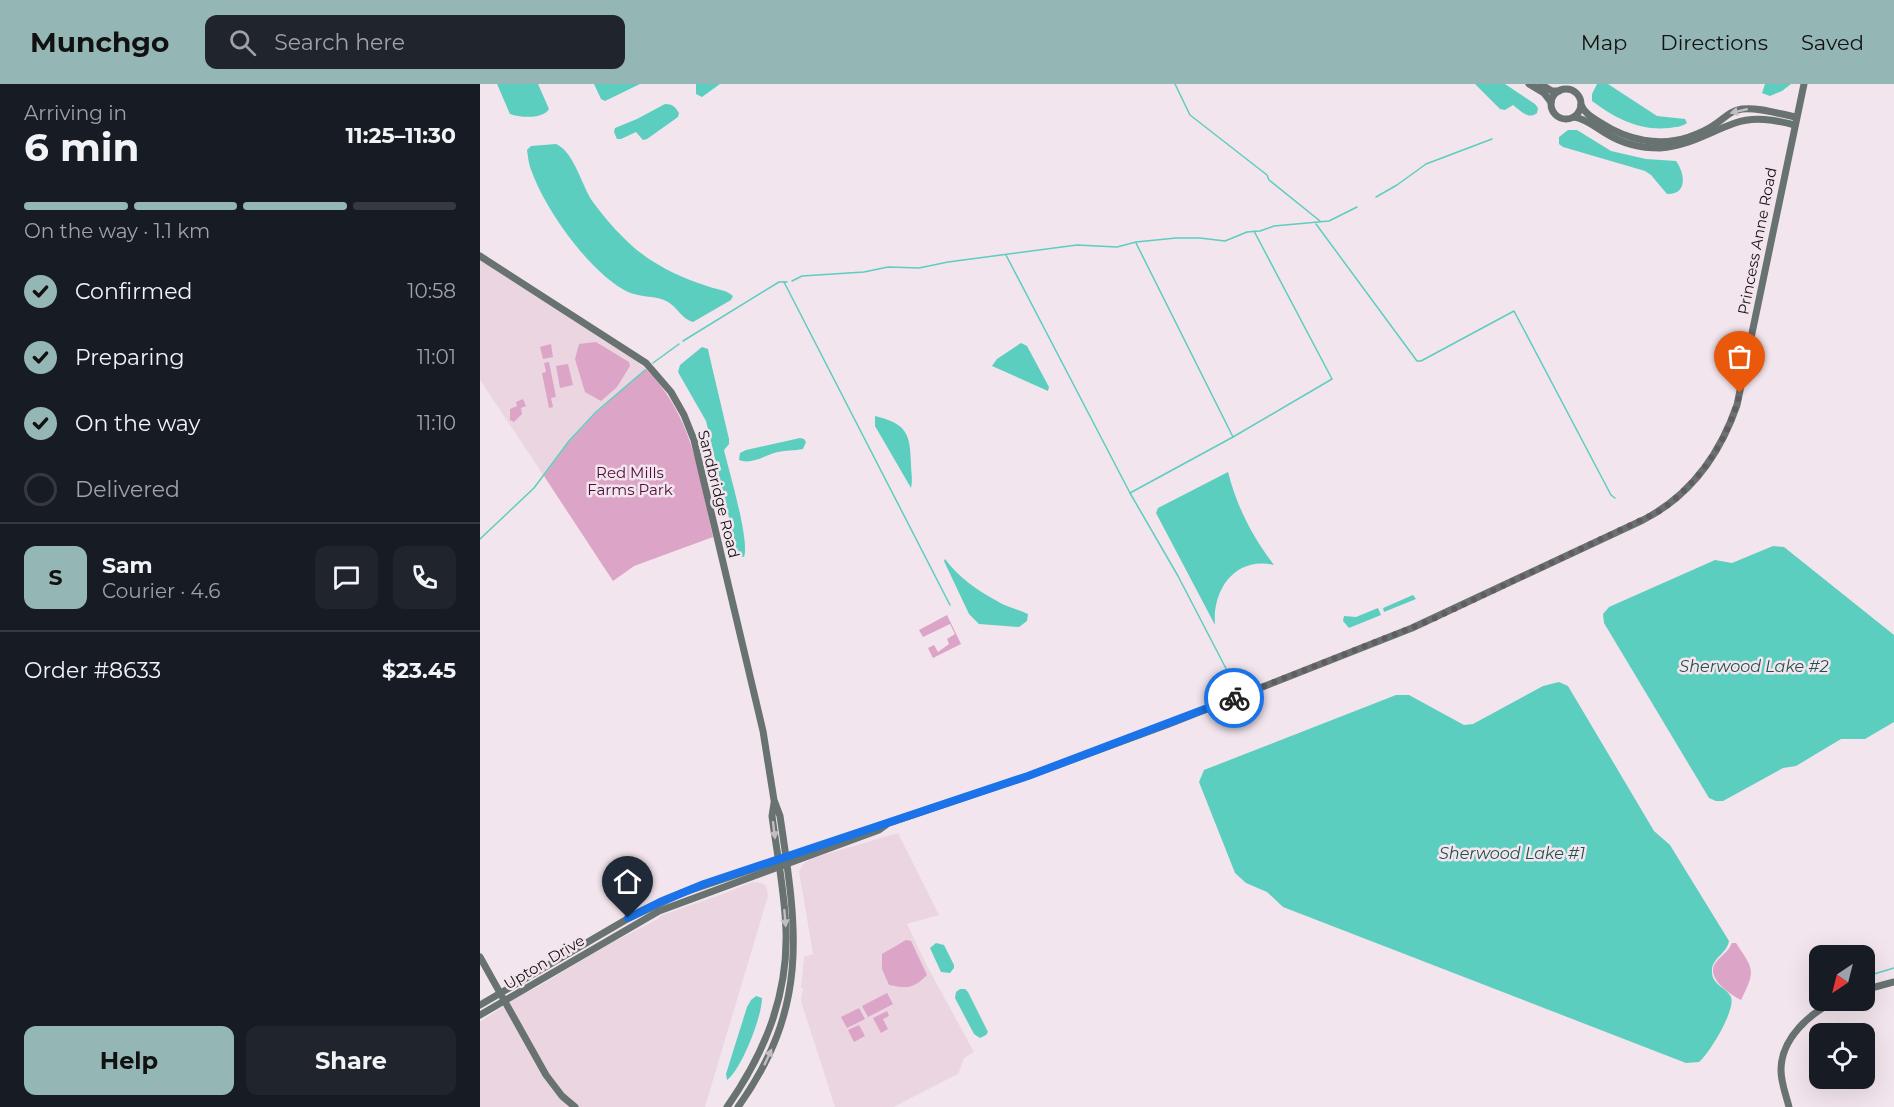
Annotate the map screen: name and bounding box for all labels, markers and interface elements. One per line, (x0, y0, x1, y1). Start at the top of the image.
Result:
search box (205, 15, 625, 69)
text: Munchgo (30, 25, 169, 59)
icon: search (226, 26, 259, 59)
text: Search here (274, 29, 405, 56)
text: Map (1581, 30, 1627, 55)
text: Directions (1660, 30, 1768, 55)
text: Saved (1801, 30, 1864, 55)
text: Arriving in (24, 101, 127, 125)
one-way arrow (1730, 107, 1748, 117)
text: 11:25–11:30 (345, 122, 456, 149)
text: 6 min (24, 123, 139, 171)
street label: Princess Anne Road (1733, 166, 1781, 316)
text: On the way · 1.1 km (24, 219, 210, 243)
icon: check (24, 275, 57, 308)
text: Confirmed (75, 278, 192, 305)
text: 10:58 (407, 279, 456, 303)
pin (1714, 331, 1765, 393)
icon: bag (1723, 340, 1756, 373)
icon: check (24, 341, 57, 374)
text: Preparing (75, 344, 184, 371)
text: 11:01 (417, 345, 456, 369)
icon: check (24, 407, 57, 440)
text: On the way (75, 410, 200, 437)
text: 11:10 (417, 411, 456, 435)
street label: Sandbridge Road (694, 428, 744, 560)
park label: Red Mills Farms Park (587, 463, 673, 499)
text: Delivered (75, 476, 180, 503)
button: chat (315, 546, 378, 609)
button: phone (393, 546, 456, 609)
text: Sam (102, 552, 153, 579)
text: S (48, 564, 63, 591)
text: Courier · 4.6 (102, 579, 220, 603)
text: Order #8633 (24, 657, 161, 684)
text: $23.45 (382, 657, 456, 684)
water label: Sherwood Lake #2 (1679, 657, 1829, 676)
courier (1204, 668, 1264, 728)
icon: bike (1218, 682, 1251, 715)
one-way arrow (769, 821, 779, 840)
water label: Sherwood Lake #1 (1439, 844, 1585, 863)
pin (602, 856, 653, 918)
icon: home (611, 865, 644, 898)
one-way arrow (780, 908, 790, 927)
street label: Upton Drive (500, 931, 588, 993)
north arrow (1809, 945, 1875, 1011)
map controls (1809, 945, 1875, 1089)
button: locate (1809, 1023, 1875, 1089)
button: Help (24, 1026, 234, 1095)
button: Share (246, 1026, 456, 1095)
one-way arrow (764, 1049, 773, 1066)

